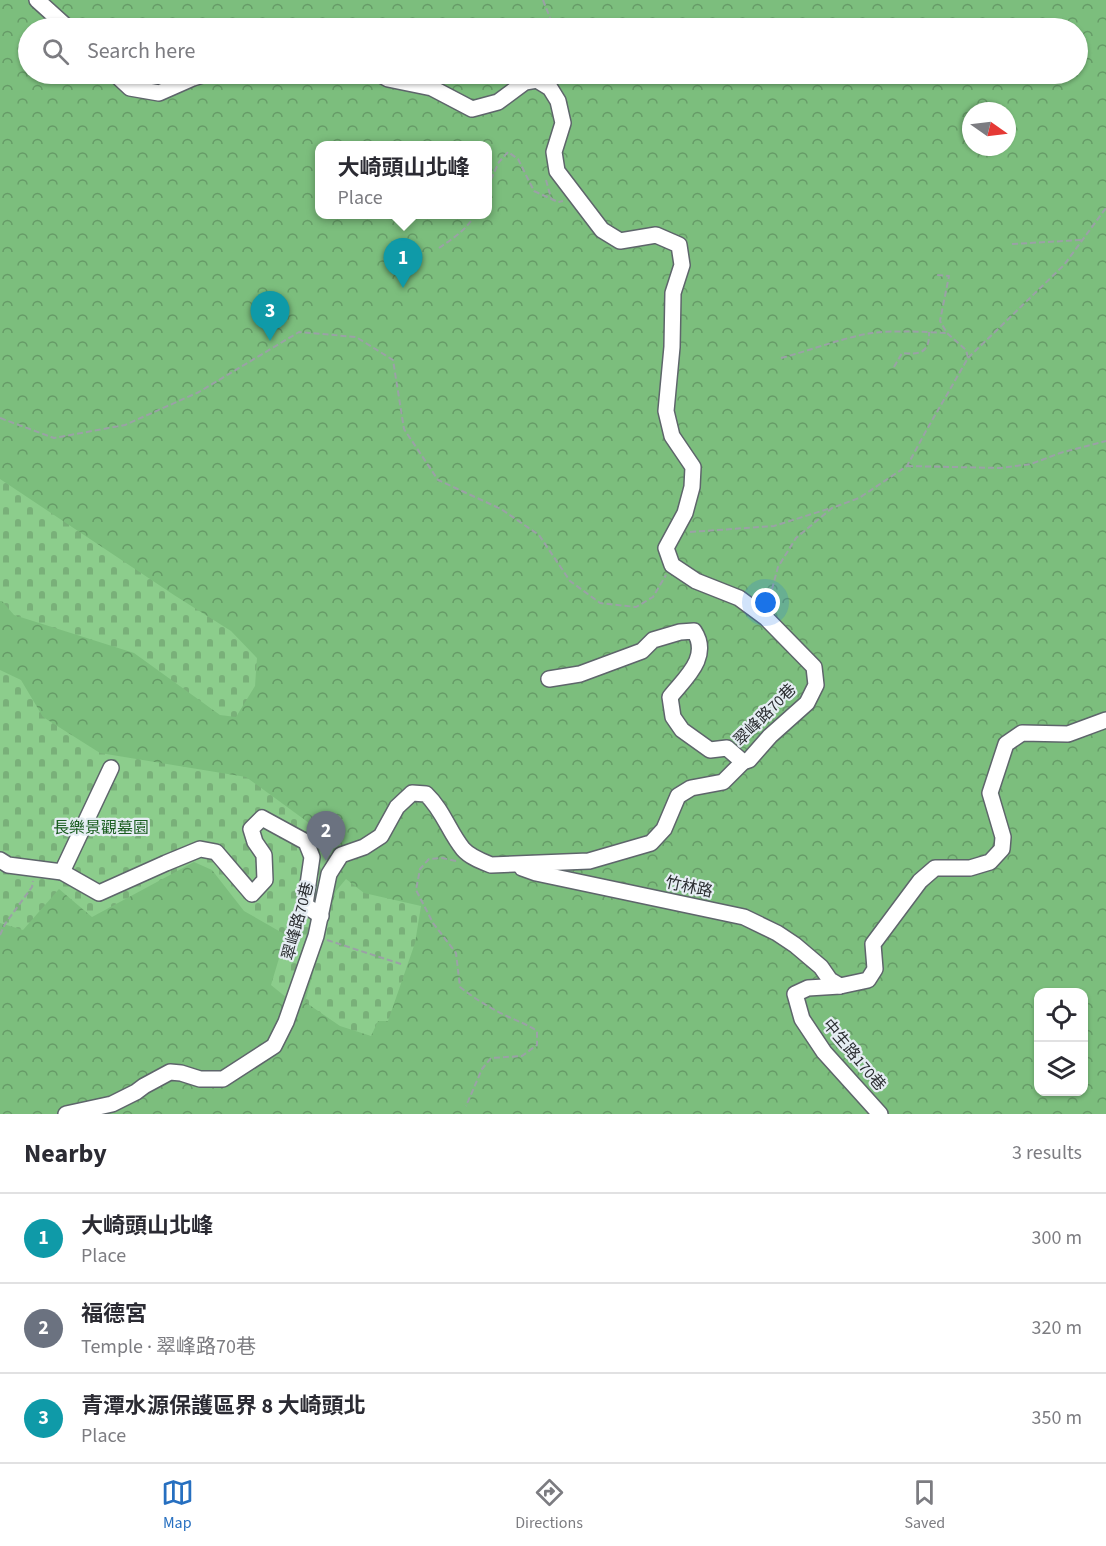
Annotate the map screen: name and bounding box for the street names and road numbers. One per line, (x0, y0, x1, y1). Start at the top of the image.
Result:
street label: 翠峰路70巷 (729, 679, 801, 751)
street label: 竹林路 (663, 871, 715, 903)
street label: 翠峰路70巷 (277, 880, 319, 962)
street label: 中生路170巷 (817, 1014, 891, 1096)

